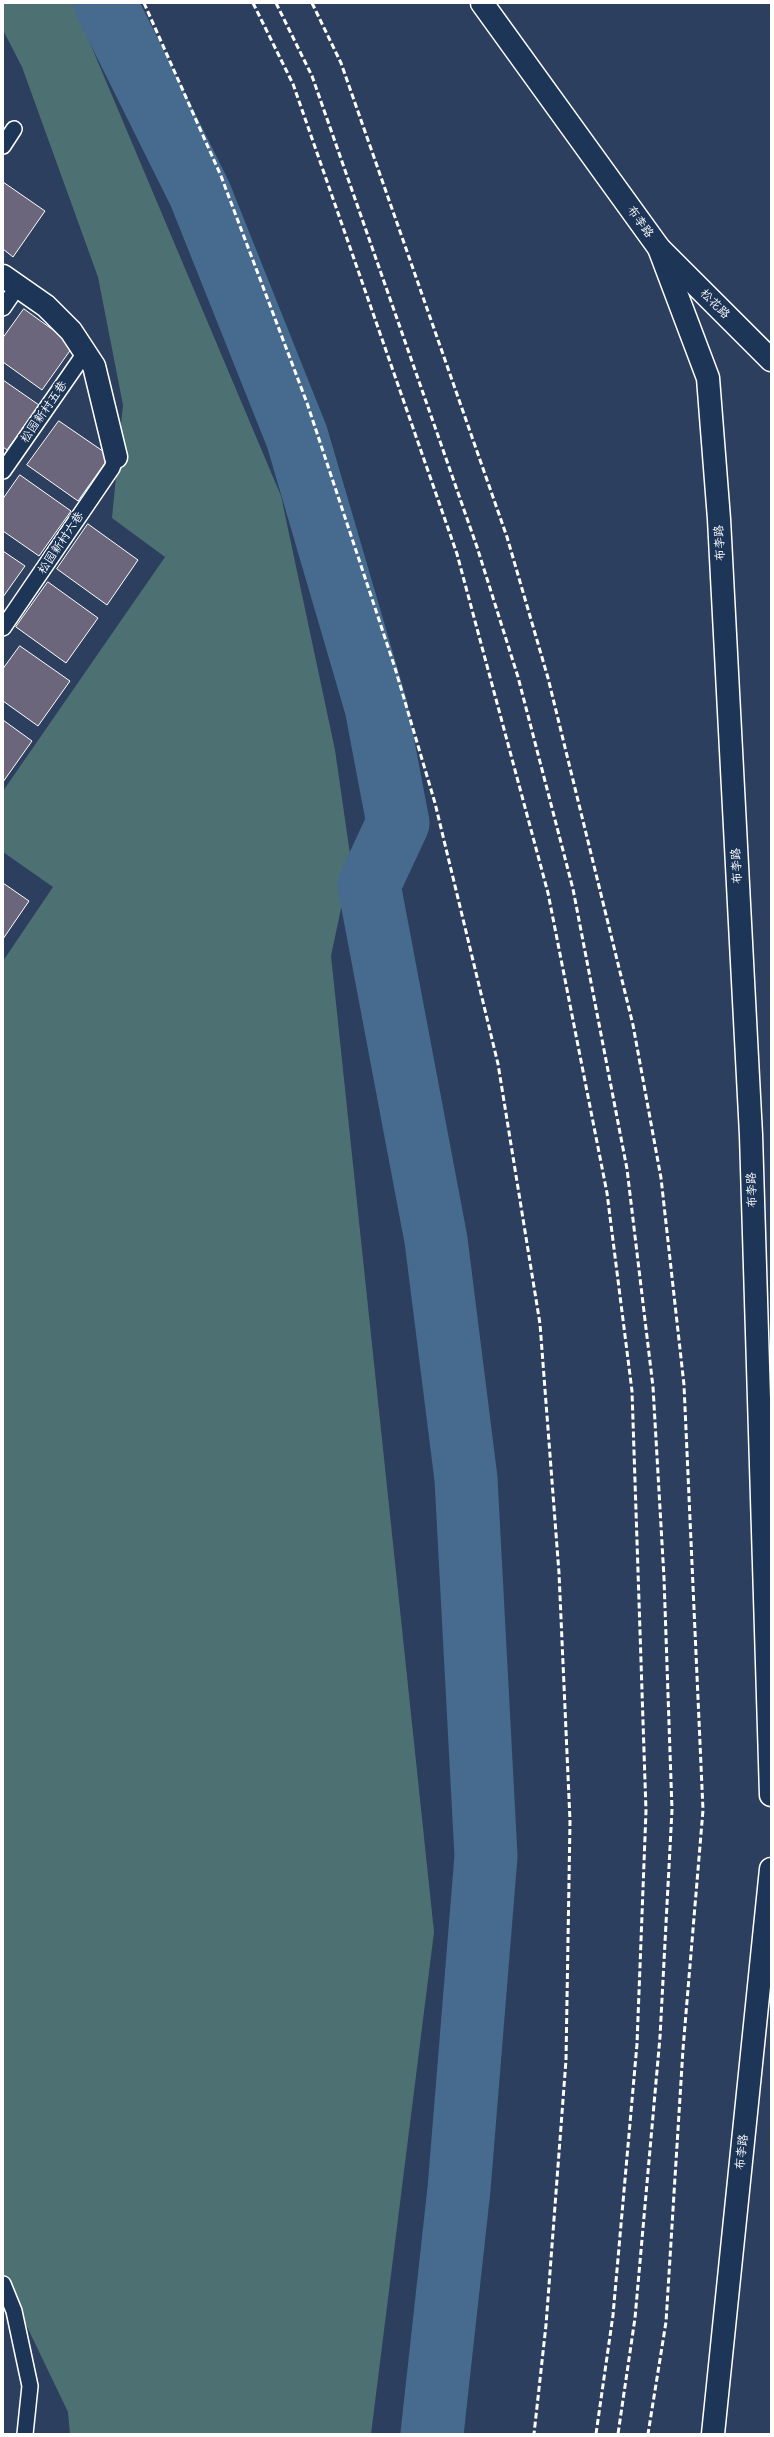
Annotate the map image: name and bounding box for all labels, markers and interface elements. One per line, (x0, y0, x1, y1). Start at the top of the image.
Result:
street label: 布李路 (624, 203, 656, 241)
street label: 松花路 (697, 286, 733, 322)
street label: 松园新村五巷 (17, 378, 71, 446)
street label: 松园新村六巷 (35, 509, 87, 577)
street label: 布李路 (712, 525, 728, 561)
street label: 布李路 (729, 848, 745, 884)
street label: 布李路 (744, 1172, 760, 1208)
street label: 布李路 (733, 2133, 751, 2171)

